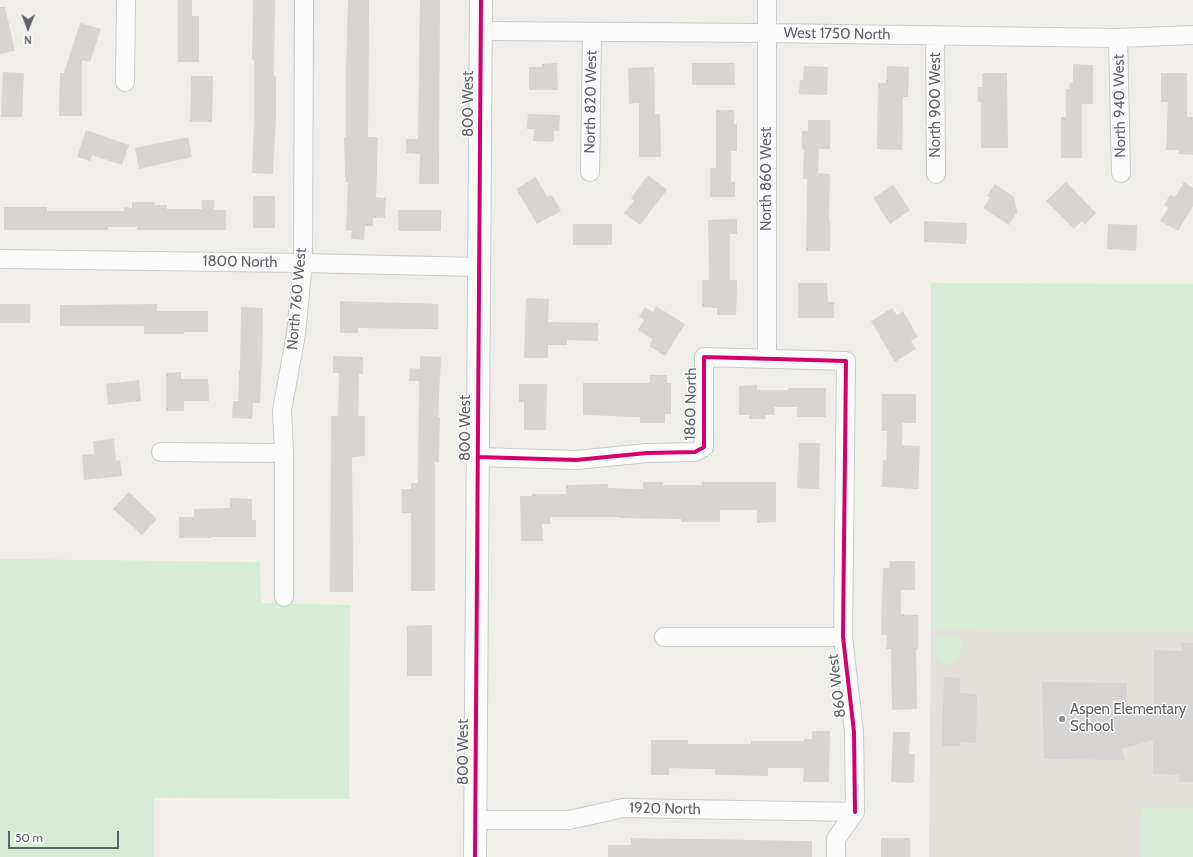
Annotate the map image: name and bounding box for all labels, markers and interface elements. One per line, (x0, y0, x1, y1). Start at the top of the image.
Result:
north arrow (8, 8, 48, 48)
street label: West 1750 North (783, 24, 891, 44)
text: N (24, 33, 32, 47)
street label: North 820 West (581, 50, 601, 154)
street label: North 900 West (927, 52, 945, 158)
street label: North 940 West (1110, 54, 1130, 158)
street label: 800 West (460, 71, 478, 137)
street label: North 860 West (758, 127, 776, 231)
street label: North 760 West (284, 247, 310, 351)
street label: 1800 North (202, 252, 278, 272)
street label: 1860 North (681, 367, 701, 441)
street label: 800 West (457, 395, 475, 461)
street label: 860 West (824, 653, 850, 719)
place label: Aspen Elementary School (1070, 701, 1186, 736)
marker: Aspen Elementary School (1057, 714, 1067, 724)
street label: 800 West (455, 719, 473, 785)
street label: 1920 North (629, 799, 701, 819)
scale bar (10, 823, 121, 849)
text: 50 m (15, 830, 43, 845)

